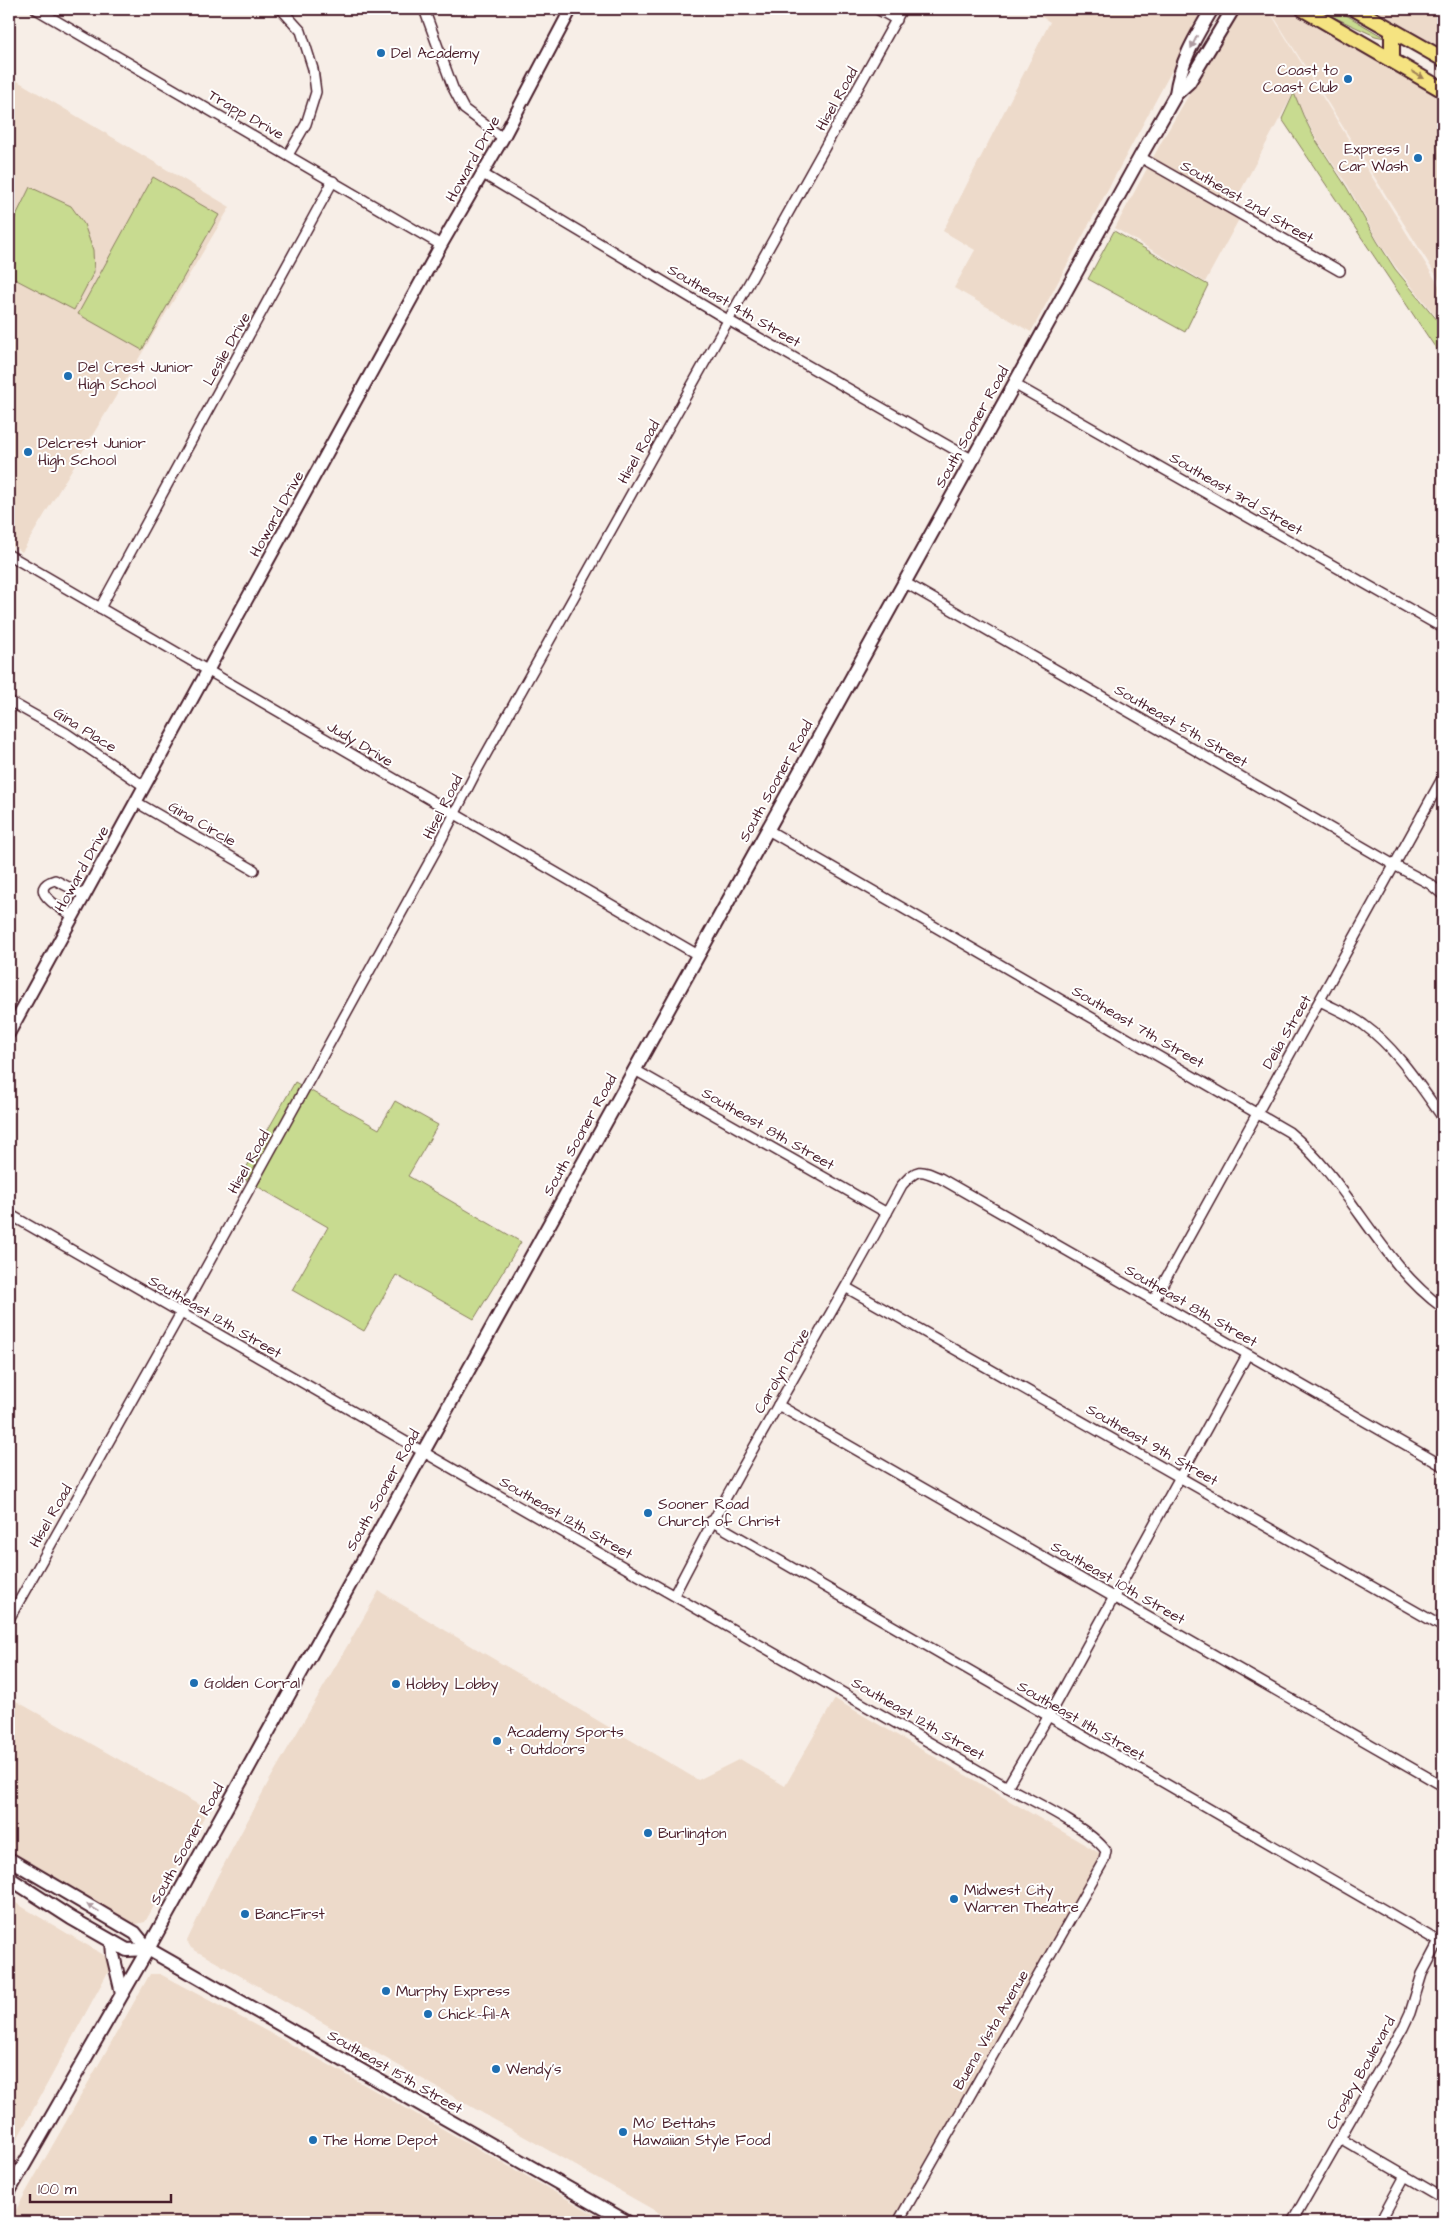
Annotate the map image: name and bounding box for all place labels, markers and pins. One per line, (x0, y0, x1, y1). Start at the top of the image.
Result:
place label: Del Academy (391, 43, 480, 65)
marker: Del Academy (375, 47, 387, 59)
place label: Coast to Coast Club (1263, 60, 1339, 98)
marker: Coast to Coast Club (1342, 73, 1354, 85)
place label: Express 1 Car Wash (1339, 139, 1409, 177)
marker: Express 1 Car Wash (1412, 152, 1424, 164)
place label: Del Crest Junior High School (78, 357, 193, 396)
marker: Del Crest Junior High School (62, 370, 74, 382)
place label: Delcrest Junior High School (38, 433, 146, 472)
marker: Delcrest Junior High School (22, 446, 34, 458)
place label: Sooner Road Church of Christ (658, 1494, 780, 1532)
marker: Sooner Road Church of Christ (642, 1507, 654, 1519)
place label: Golden Corral (204, 1673, 300, 1694)
place label: Hobby Lobby (406, 1674, 499, 1696)
marker: Golden Corral (188, 1677, 200, 1689)
marker: Hobby Lobby (390, 1678, 402, 1690)
place label: Academy Sports + Outdoors (507, 1722, 624, 1760)
marker: Academy Sports + Outdoors (491, 1735, 503, 1747)
place label: Burlington (658, 1823, 727, 1845)
marker: Burlington (642, 1827, 654, 1839)
place label: Midwest City Warren Theatre (964, 1880, 1079, 1918)
marker: Midwest City Warren Theatre (948, 1893, 960, 1905)
place label: BancFirst (255, 1904, 325, 1925)
marker: BancFirst (239, 1908, 251, 1920)
place label: Murphy Express (396, 1981, 511, 2003)
marker: Murphy Express (380, 1985, 392, 1997)
place label: Chick-fil-A (438, 2004, 510, 2025)
marker: Chick-fil-A (422, 2008, 434, 2020)
place label: Wendy's (506, 2059, 562, 2081)
marker: Wendy's (490, 2063, 502, 2075)
place label: Mo' Bettahs Hawaiian Style Food (633, 2113, 771, 2152)
marker: Mo' Bettahs Hawaiian Style Food (617, 2126, 629, 2138)
place label: The Home Depot (323, 2130, 438, 2151)
marker: The Home Depot (307, 2134, 319, 2146)

